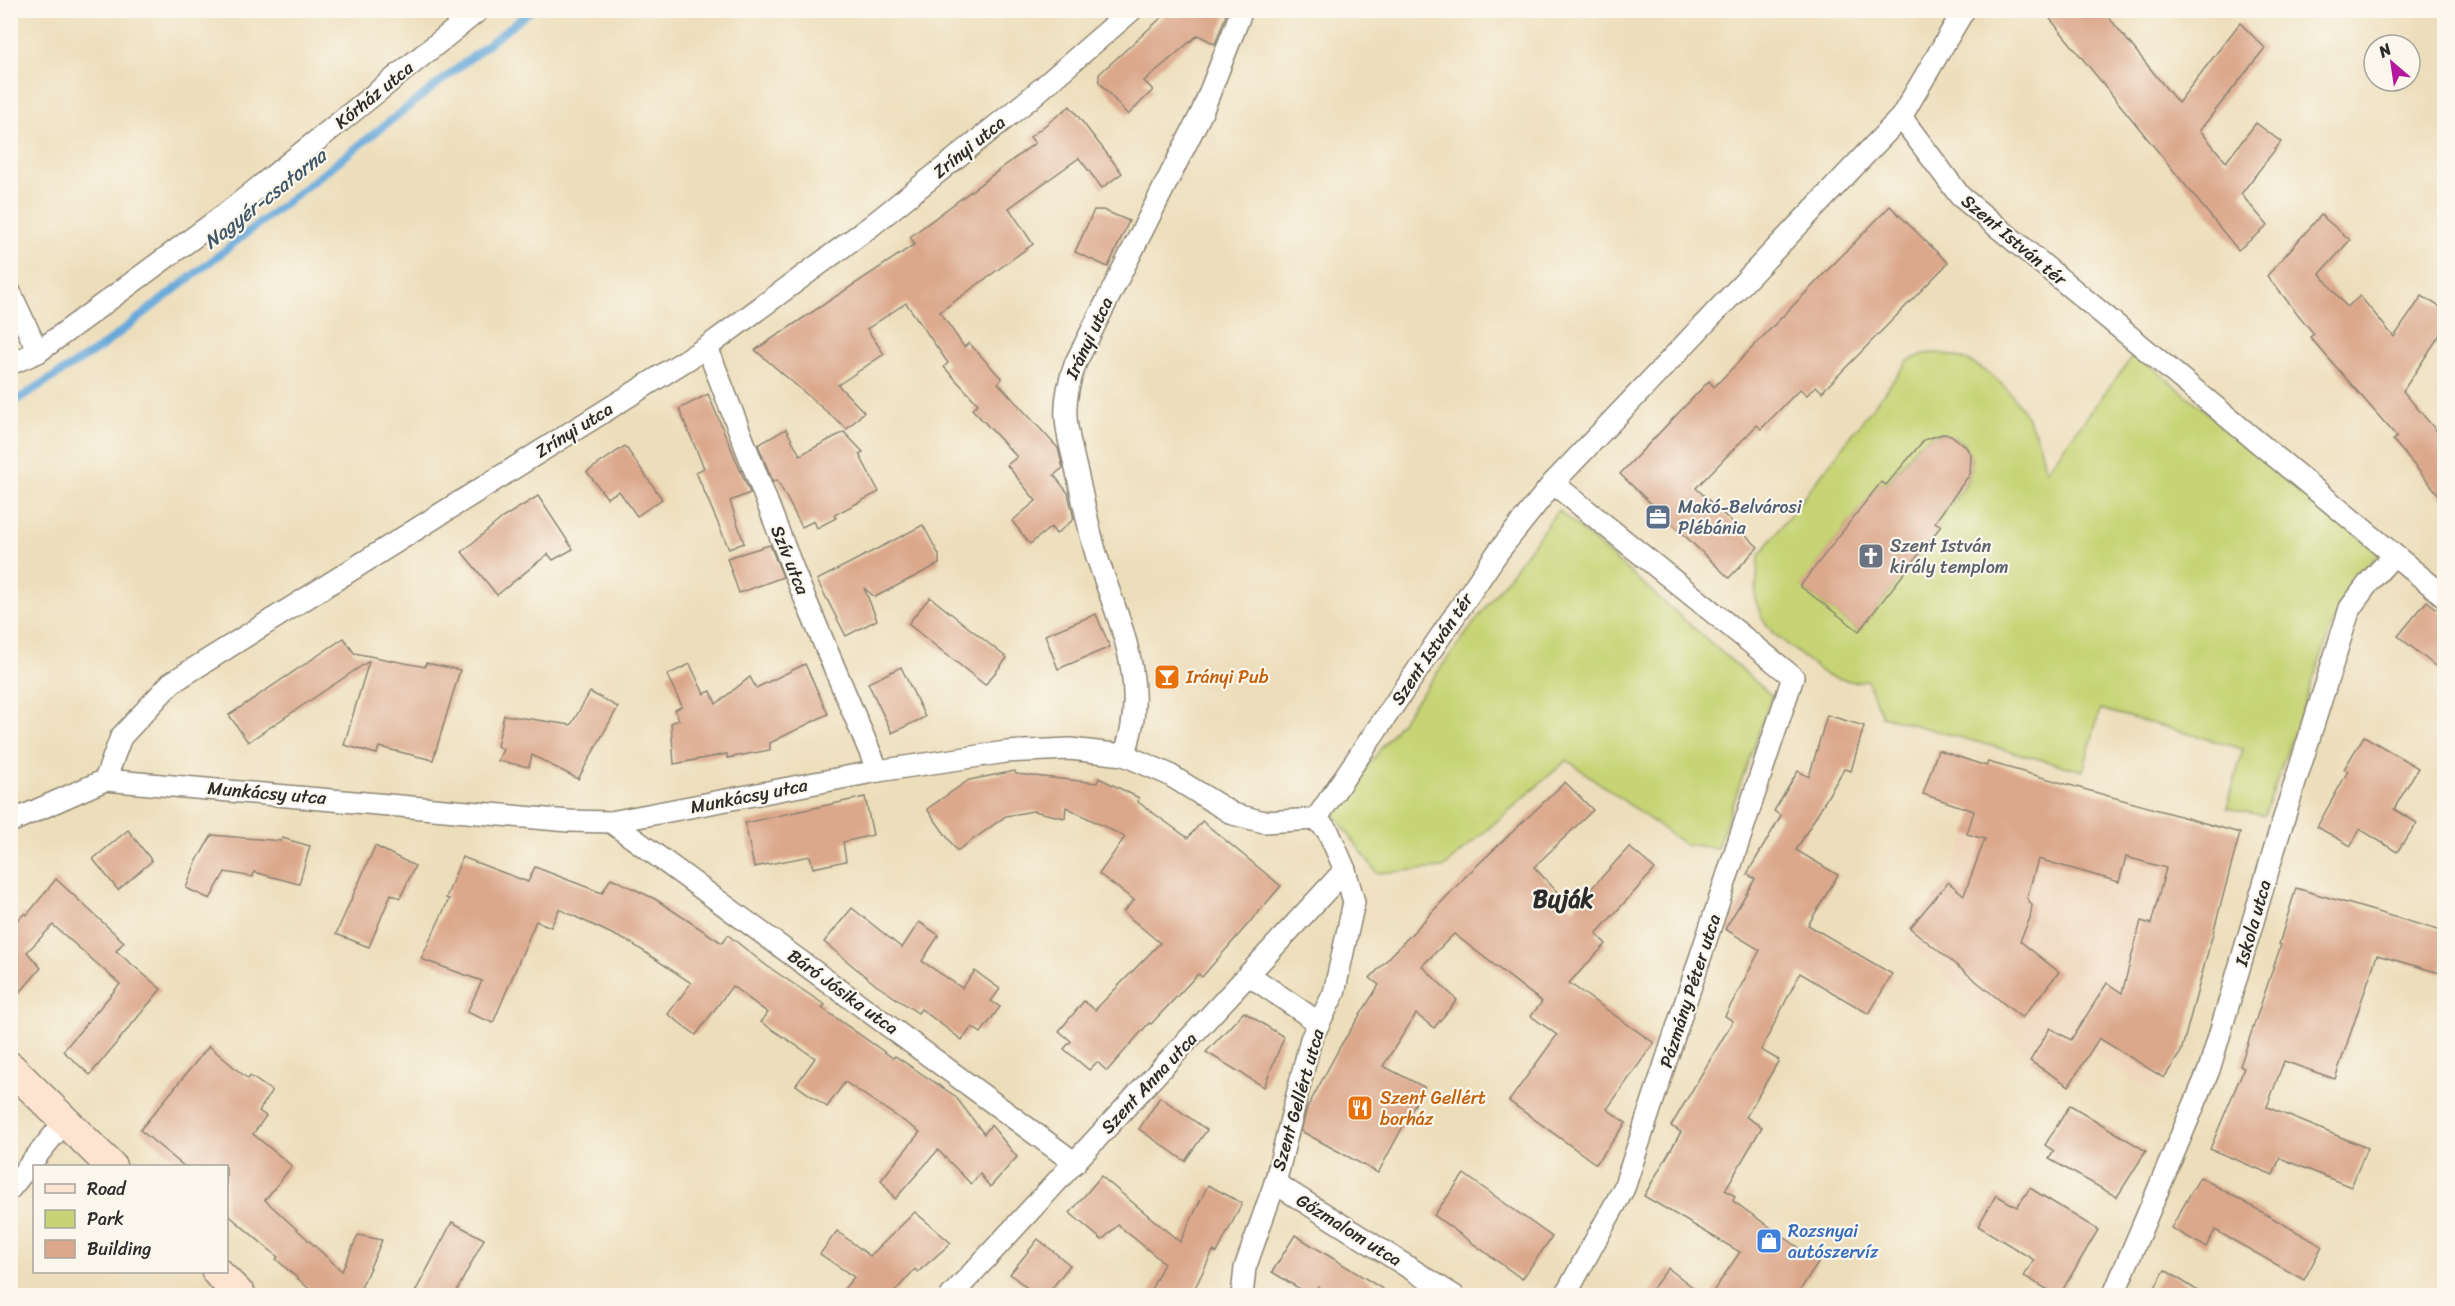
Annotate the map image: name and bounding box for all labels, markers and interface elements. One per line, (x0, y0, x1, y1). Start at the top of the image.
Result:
north arrow (2362, 33, 2422, 93)
text: N (2372, 35, 2398, 66)
street label: Kórház utca (327, 52, 422, 137)
street label: Zrínyi utca (925, 107, 1013, 187)
water label: Nagyér-csatorna (196, 138, 336, 259)
street label: Szent István tér (1954, 186, 2075, 295)
street label: Irányi utca (1056, 292, 1122, 385)
street label: Zrínyi utca (529, 393, 619, 467)
place label: Makó-Belvárosi Plébánia (1678, 491, 1803, 544)
office icon: Makó-Belvárosi Plébánia (1643, 502, 1673, 532)
street label: Szív utca (762, 520, 819, 601)
place label: Szent István király templom (1890, 530, 2009, 583)
church icon: Szent István király templom (1856, 541, 1886, 571)
street label: Szent István tér (1382, 585, 1483, 712)
place label: Irányi Pub (1185, 661, 1269, 693)
bar icon: Irányi Pub (1152, 662, 1182, 692)
street label: Munkácsy utca (688, 769, 811, 823)
street label: Munkácsy utca (206, 772, 329, 814)
street label: Iskola utca (2225, 876, 2281, 971)
district label: Buják (1533, 878, 1594, 920)
street label: Pázmány Péter utca (1650, 910, 1730, 1072)
street label: Báró Jósika utca (781, 940, 905, 1044)
street label: Szent Anna utca (1093, 1024, 1205, 1142)
street label: Szent Gellért utca (1262, 1024, 1334, 1175)
place label: Szent Gellért borház (1380, 1082, 1486, 1135)
restaurant icon: Szent Gellért borház (1345, 1093, 1375, 1123)
legend (33, 1165, 228, 1273)
text: Road (87, 1173, 127, 1205)
street label: Gőzmalom utca (1290, 1185, 1408, 1275)
text: Park (87, 1203, 124, 1235)
place label: Rozsnyai autószervíz (1788, 1215, 1879, 1268)
shop icon: Rozsnyai autószervíz (1754, 1226, 1784, 1256)
text: Building (87, 1233, 151, 1265)

